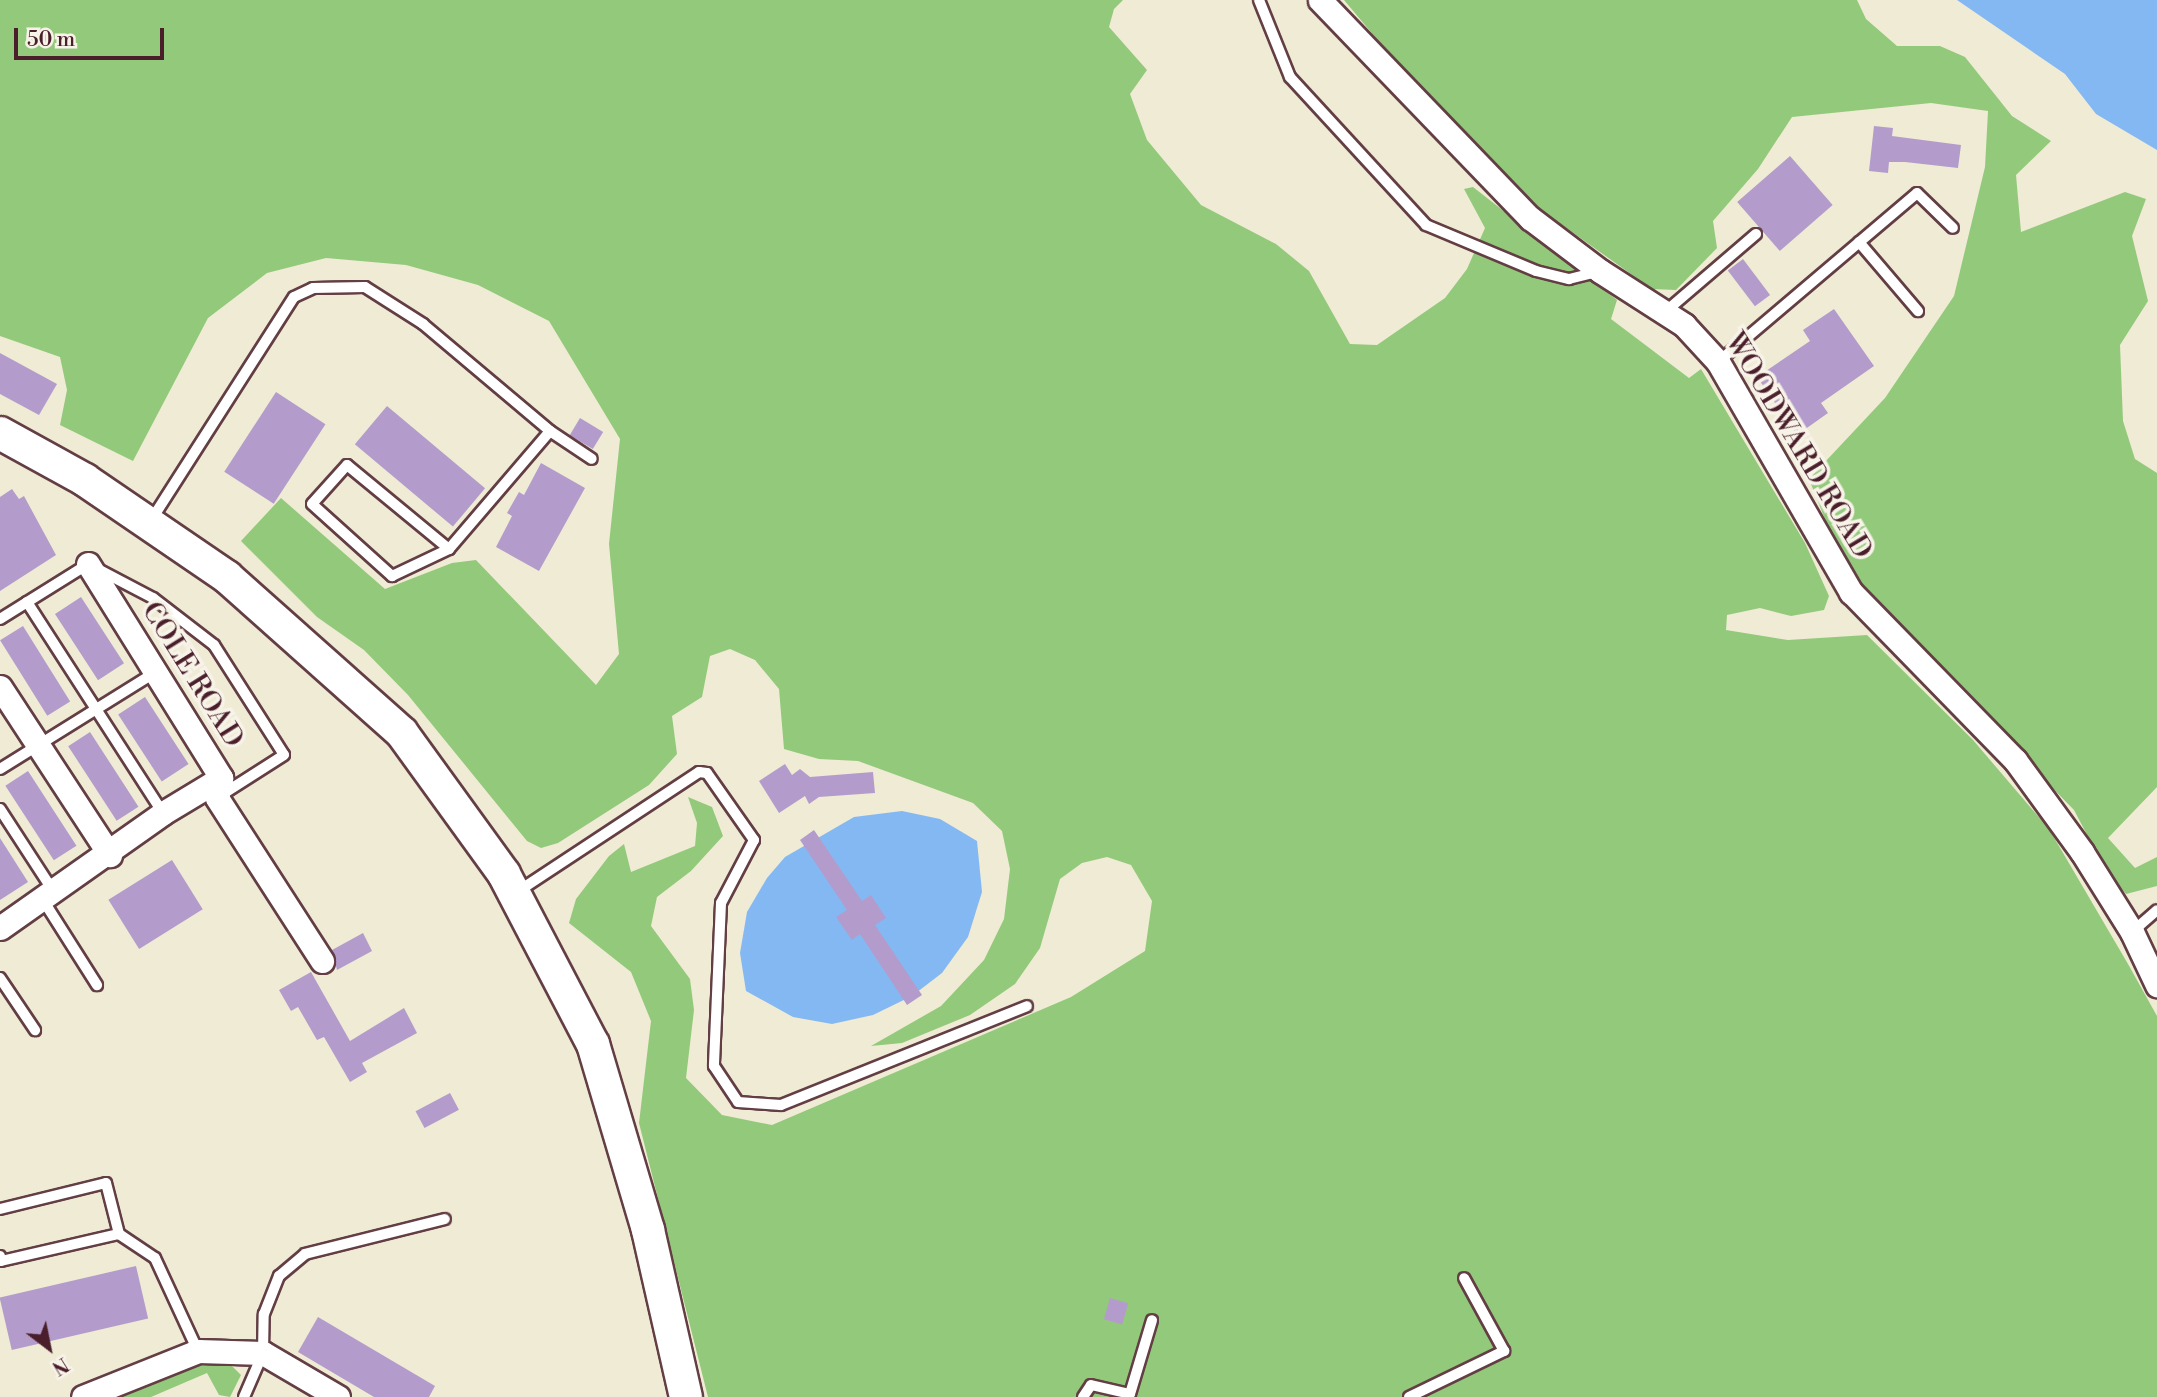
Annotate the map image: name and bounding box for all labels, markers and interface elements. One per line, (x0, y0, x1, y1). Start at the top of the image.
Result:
scale bar (18, 14, 168, 58)
text: 50 m (27, 27, 75, 53)
street label: WOODWARD ROAD (1717, 327, 1879, 565)
street label: COLE ROAD (134, 596, 250, 754)
north arrow (14, 1313, 84, 1383)
text: N (47, 1352, 73, 1380)

